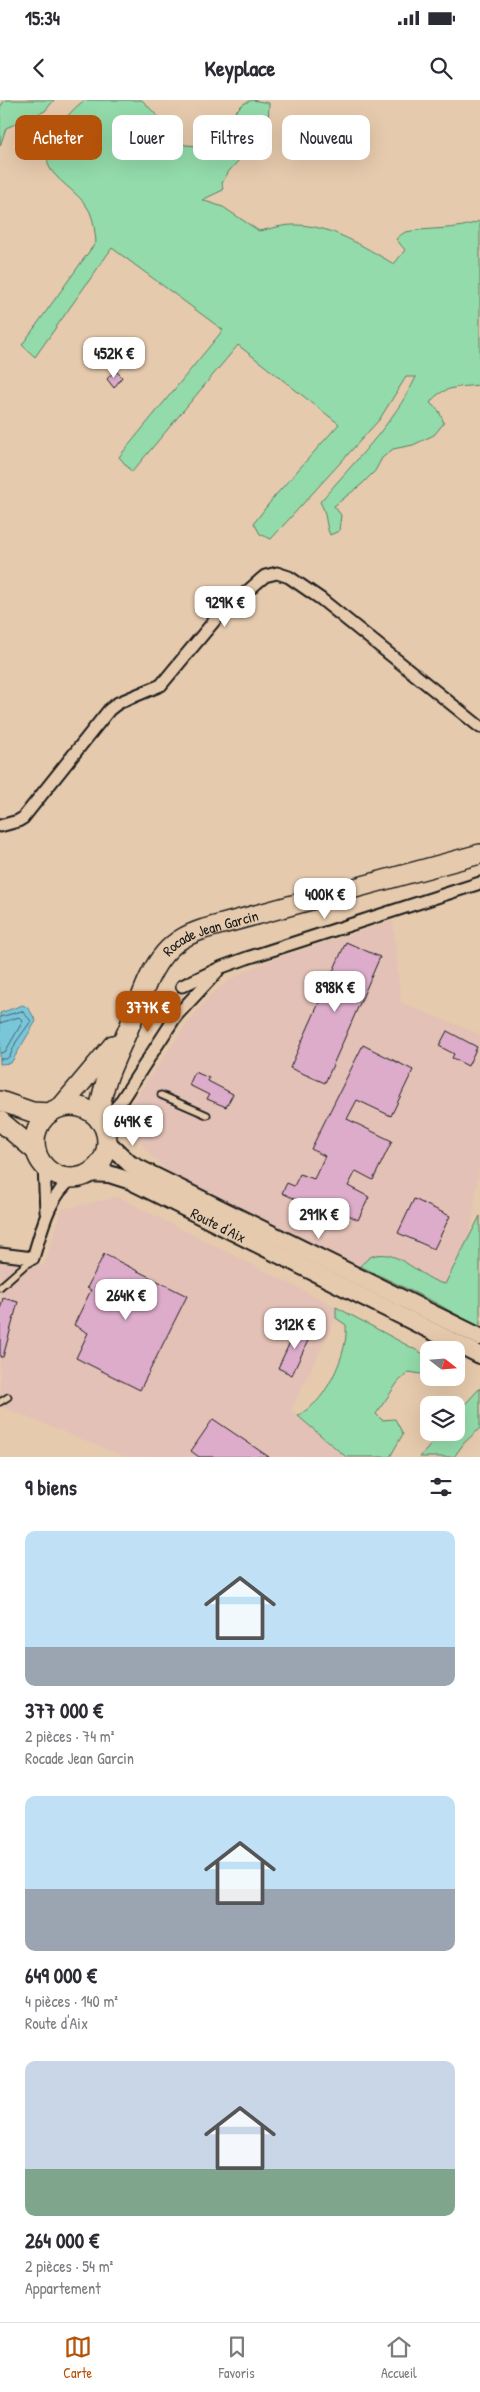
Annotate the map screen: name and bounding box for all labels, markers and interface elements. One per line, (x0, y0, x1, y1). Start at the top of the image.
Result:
text: 15:34 (25, 5, 60, 31)
text: Keyplace (205, 53, 275, 83)
icon: back (25, 54, 53, 82)
icon: search (427, 54, 455, 82)
chip: Acheter (15, 115, 102, 160)
chip: Louer (112, 115, 183, 160)
chip: Filtres (193, 115, 272, 160)
chip: Nouveau (282, 115, 370, 160)
pin: 452K € (73, 336, 155, 379)
text: 452K € (94, 342, 134, 364)
pin: 929K € (184, 586, 266, 628)
text: 929K € (206, 591, 244, 613)
pin: 400K € (284, 878, 366, 920)
text: 400K € (305, 883, 345, 905)
street label: Rocade Jean Garcin (157, 904, 261, 960)
pin: 898K € (294, 970, 376, 1013)
text: 898K € (315, 976, 355, 998)
pin: 377K € (107, 990, 189, 1033)
text: 377K € (127, 996, 169, 1018)
pin: 649K € (92, 1104, 174, 1147)
text: 649K € (114, 1110, 152, 1132)
pin: 291K € (278, 1198, 360, 1240)
street label: Route d'Aix (187, 1202, 250, 1247)
text: 291K € (300, 1203, 338, 1225)
pin: 264K € (85, 1278, 167, 1321)
text: 264K € (106, 1284, 146, 1306)
pin: 312K € (254, 1308, 336, 1350)
text: 312K € (275, 1313, 315, 1335)
north arrow (420, 1341, 465, 1386)
map controls (420, 1341, 465, 1441)
button: layers (420, 1396, 465, 1441)
text: 9 biens (25, 1473, 77, 1502)
icon: filters (427, 1473, 455, 1501)
icon: home (195, 1563, 285, 1653)
text: 377 000 € (25, 1696, 103, 1725)
text: 2 pièces · 74 m² (25, 1725, 114, 1747)
text: Rocade Jean Garcin (25, 1747, 134, 1769)
icon: home (195, 1828, 285, 1918)
text: 649 000 € (25, 1961, 97, 1990)
text: 4 pièces · 140 m² (25, 1990, 118, 2012)
text: Route d'Aix (25, 2012, 88, 2034)
icon: home (195, 2093, 285, 2183)
text: 264 000 € (25, 2226, 99, 2255)
text: 2 pièces · 54 m² (25, 2255, 113, 2277)
text: Appartement (25, 2277, 101, 2299)
tab: Carte (63, 2333, 92, 2382)
tab: Favoris (219, 2333, 255, 2382)
tab: Accueil (381, 2333, 417, 2382)

